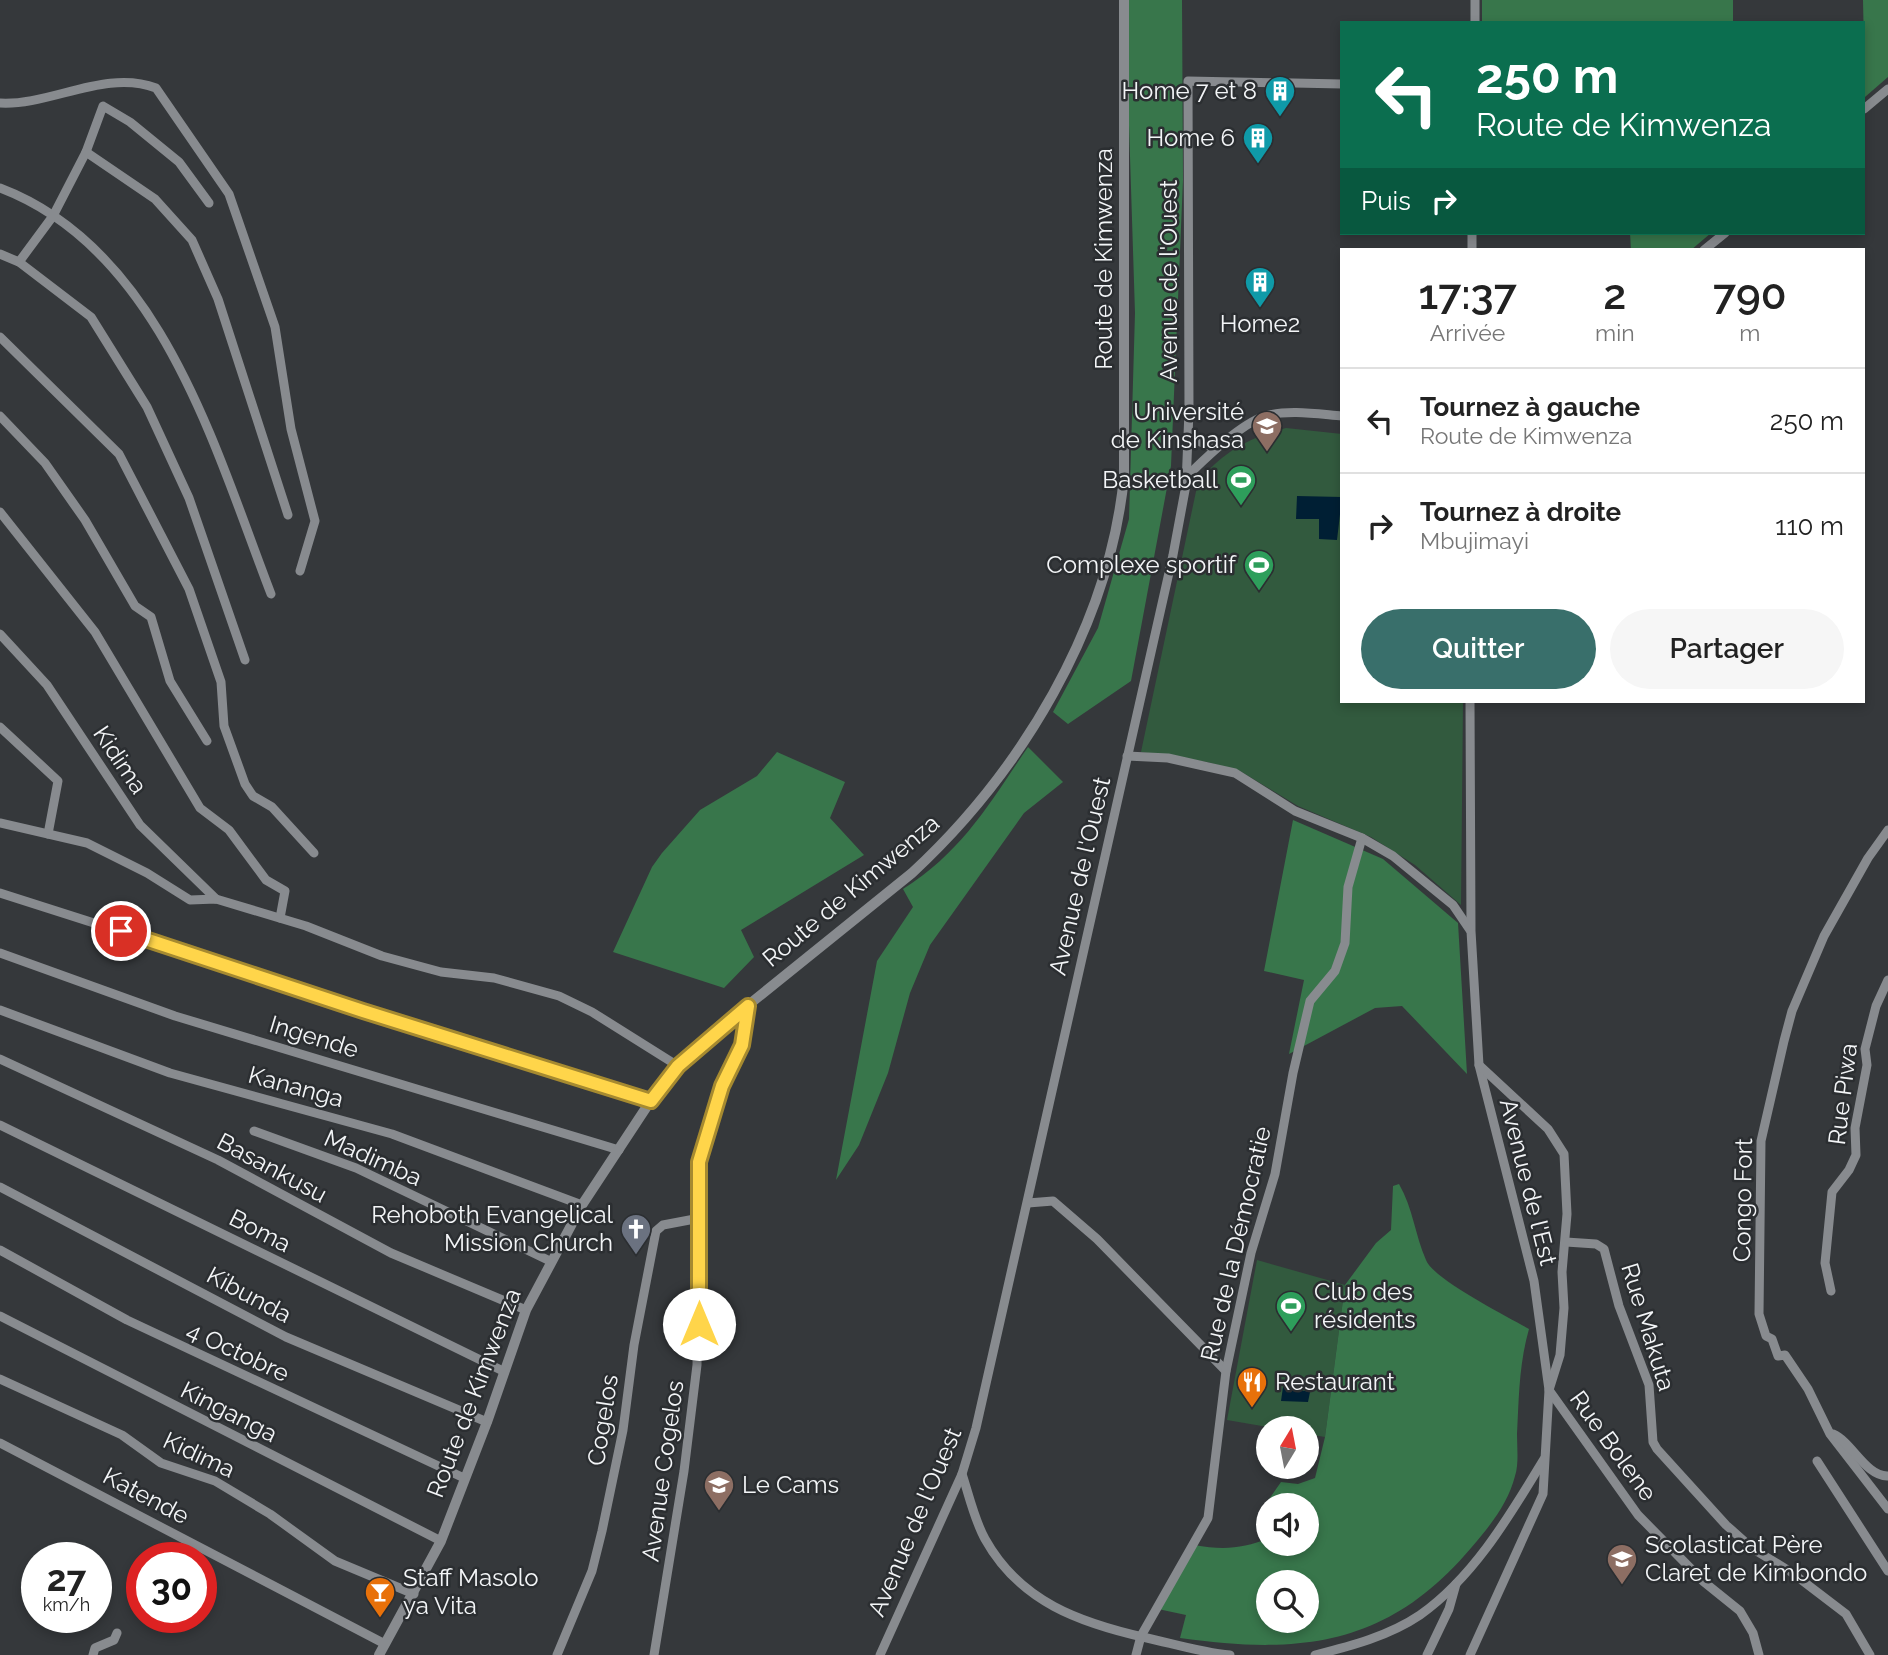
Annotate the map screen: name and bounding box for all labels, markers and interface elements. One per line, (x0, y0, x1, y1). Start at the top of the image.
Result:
text: 250 m (1476, 47, 1618, 104)
icon: left (1361, 49, 1452, 140)
building icon: Home 7 et 8 (1263, 74, 1297, 118)
place label: Home 7 et 8 (1122, 76, 1257, 105)
text: Route de Kimwenza (1476, 106, 1771, 143)
building icon: Home 6 (1241, 121, 1275, 165)
place label: Home 6 (1146, 123, 1235, 152)
street label: Route de Kimwenza (1089, 148, 1118, 370)
street label: Avenue de l'Ouest (1154, 180, 1183, 382)
icon: right (1425, 182, 1463, 220)
text: Puis (1361, 186, 1411, 216)
building icon: Home2 (1243, 265, 1277, 309)
text: 17:37 (1418, 270, 1517, 319)
text: 2 (1603, 270, 1626, 319)
text: 790 (1713, 270, 1787, 319)
place label: Home2 (1220, 309, 1300, 338)
text: Arrivée (1430, 319, 1505, 346)
text: min (1595, 319, 1635, 346)
text: m (1739, 319, 1760, 346)
text: Tournez à gauche (1420, 392, 1640, 422)
place label: Université de Kinshasa (1111, 397, 1244, 454)
icon: left (1361, 402, 1399, 440)
text: 250 m (1770, 406, 1844, 436)
school or university icon: Université de Kinshasa (1250, 409, 1284, 453)
text: Route de Kimwenza (1420, 422, 1632, 449)
sports icon: Basketball (1224, 463, 1258, 507)
place label: Basketball (1102, 465, 1218, 494)
text: Tournez à droite (1420, 497, 1621, 527)
icon: right (1361, 507, 1399, 545)
text: 110 m (1775, 511, 1844, 541)
text: Mbujimayi (1420, 527, 1529, 554)
sports icon: Complexe sportif (1242, 548, 1276, 592)
place label: Complexe sportif (1046, 550, 1237, 579)
button: Quitter (1361, 609, 1596, 689)
button: Partager (1610, 609, 1844, 689)
street label: Kidima (87, 720, 154, 799)
street label: Avenue de l'Ouest (1043, 774, 1116, 978)
street label: Route de Kimwenza (757, 808, 945, 973)
pin (91, 901, 151, 961)
icon: arrive (102, 912, 140, 950)
street label: Ingende (266, 1009, 362, 1064)
street label: Rue Piwa (1822, 1041, 1863, 1147)
street label: Kananga (245, 1060, 347, 1113)
street label: Avenue de l'Est (1494, 1096, 1563, 1268)
street label: Madimba (320, 1123, 427, 1192)
street label: Rue de la Démocratie (1194, 1124, 1277, 1364)
street label: Basankusu (212, 1126, 332, 1209)
street label: Congo Fort (1727, 1138, 1758, 1262)
place label: Rehoboth Evangelical Mission Church (371, 1200, 613, 1257)
street label: Boma (225, 1203, 296, 1258)
church icon: Rehoboth Evangelical Mission Church (619, 1212, 653, 1256)
street label: Rue Makuta (1615, 1259, 1682, 1394)
street label: Kibunda (202, 1260, 297, 1329)
place label: Club des résidents (1314, 1277, 1415, 1334)
street label: Route de Kimwenza (420, 1284, 527, 1501)
position arrow (662, 1287, 736, 1361)
sports icon: Club des résidents (1274, 1289, 1308, 1333)
street label: 4 Octobre (182, 1315, 294, 1388)
restaurant icon: Restaurant (1235, 1365, 1269, 1409)
place label: Restaurant (1275, 1367, 1395, 1396)
street label: Cogelos (581, 1372, 624, 1468)
street label: Kinganga (176, 1375, 282, 1448)
street label: Avenue Cogelos (635, 1379, 690, 1563)
street label: Rue Bolene (1564, 1385, 1663, 1506)
north arrow (1256, 1416, 1320, 1479)
map controls (1256, 1416, 1319, 1633)
street label: Avenue de l'Ouest (862, 1423, 967, 1621)
street label: Kidima (159, 1425, 240, 1484)
street label: Katende (98, 1461, 194, 1530)
school or university icon: Le Cams (702, 1468, 736, 1512)
place label: Le Cams (742, 1470, 839, 1499)
button: sound (1256, 1493, 1319, 1556)
place label: Scolasticat Père Claret de Kimbondo (1645, 1530, 1867, 1587)
speed limit sign: 30 (126, 1542, 217, 1633)
school or university icon: Scolasticat Père Claret de Kimbondo (1605, 1542, 1639, 1586)
text: 27 (47, 1558, 86, 1599)
place label: Staff Masolo ya Vita (403, 1563, 539, 1620)
button: search (1256, 1570, 1319, 1633)
bar icon: Staff Masolo ya Vita (363, 1575, 397, 1619)
text: km/h (43, 1594, 90, 1615)

